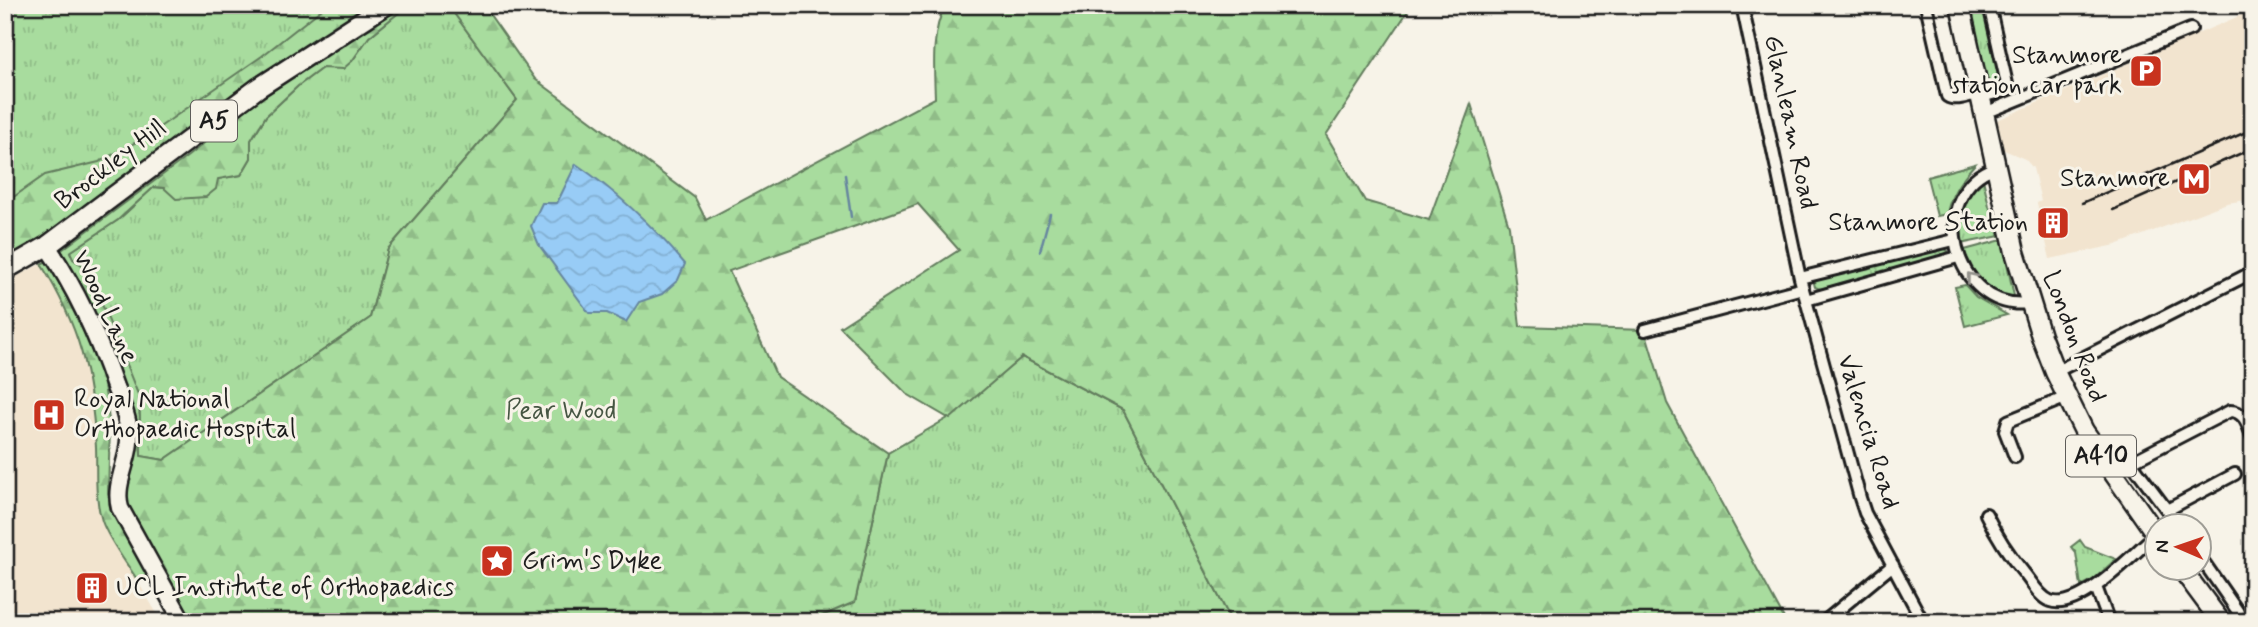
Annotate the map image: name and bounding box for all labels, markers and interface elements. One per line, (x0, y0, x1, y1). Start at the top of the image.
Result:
street label: Glanleam Road (1755, 32, 1825, 212)
place label: Stanmore station car park (1951, 39, 2122, 103)
parking icon: Stanmore station car park (2127, 52, 2165, 90)
road number: A5 (191, 100, 237, 141)
street label: Brockley Hill (48, 112, 174, 218)
metro station icon: Stanmore (2175, 160, 2213, 198)
place label: Stanmore (2060, 162, 2170, 196)
building icon: Stanmore Station (2034, 204, 2072, 242)
place label: Stanmore Station (1828, 206, 2028, 240)
street label: Wood Lane (64, 245, 146, 369)
street label: London Road (2033, 266, 2115, 408)
one-way arrow (1967, 272, 1979, 285)
street label: Valencia Road (1828, 351, 1908, 513)
place label: Royal National Orthopaedic Hospital (74, 383, 296, 447)
park label: Pear Wood (506, 394, 616, 428)
hospital icon: Royal National Orthopaedic Hospital (30, 396, 68, 434)
road number: A410 (2066, 435, 2136, 476)
north arrow (2142, 512, 2212, 582)
text: N (2150, 540, 2175, 553)
place icon: Grim's Dyke (478, 542, 516, 580)
place label: Grim's Dyke (522, 544, 662, 578)
building icon: UCL Institute of Orthopaedics (73, 569, 111, 607)
place label: UCL Institute of Orthopaedics (116, 571, 454, 605)

